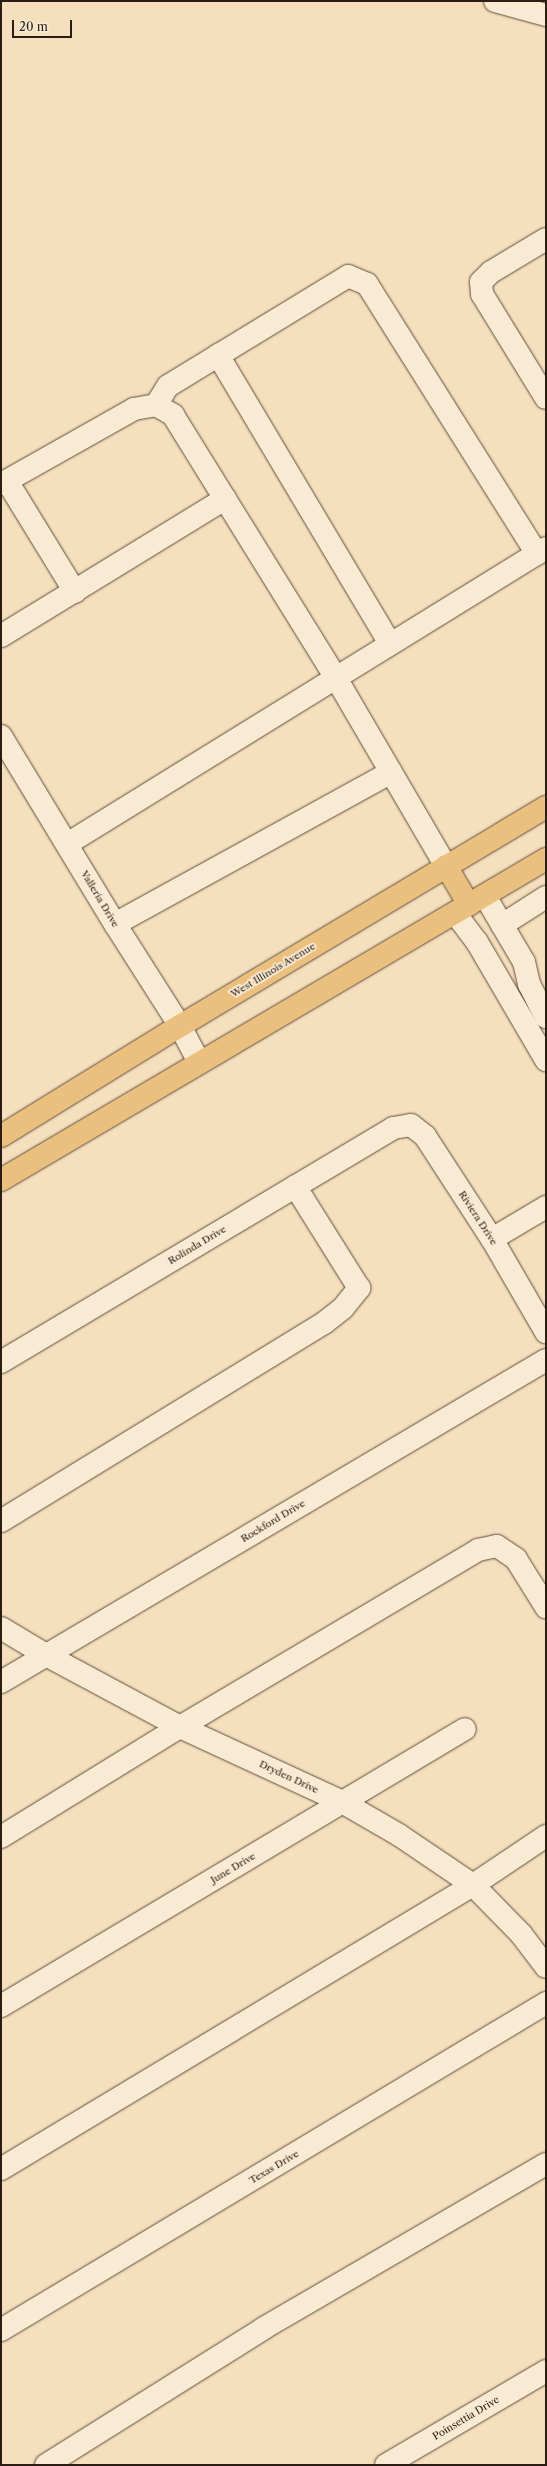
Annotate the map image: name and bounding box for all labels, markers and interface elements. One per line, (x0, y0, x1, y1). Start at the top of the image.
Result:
scale bar (14, 12, 74, 38)
text: 20 m (19, 19, 48, 34)
street label: Valleria Drive (78, 868, 122, 930)
street label: West Illinois Avenue (228, 940, 318, 1000)
street label: Riviera Drive (456, 1189, 500, 1247)
street label: Rolinda Drive (166, 1223, 228, 1267)
street label: Rockford Drive (239, 1497, 307, 1545)
street label: Dryden Drive (257, 1758, 321, 1796)
street label: June Drive (208, 1850, 258, 1886)
street label: Texas Drive (247, 2147, 301, 2187)
street label: Poinsettia Drive (430, 2393, 502, 2443)

